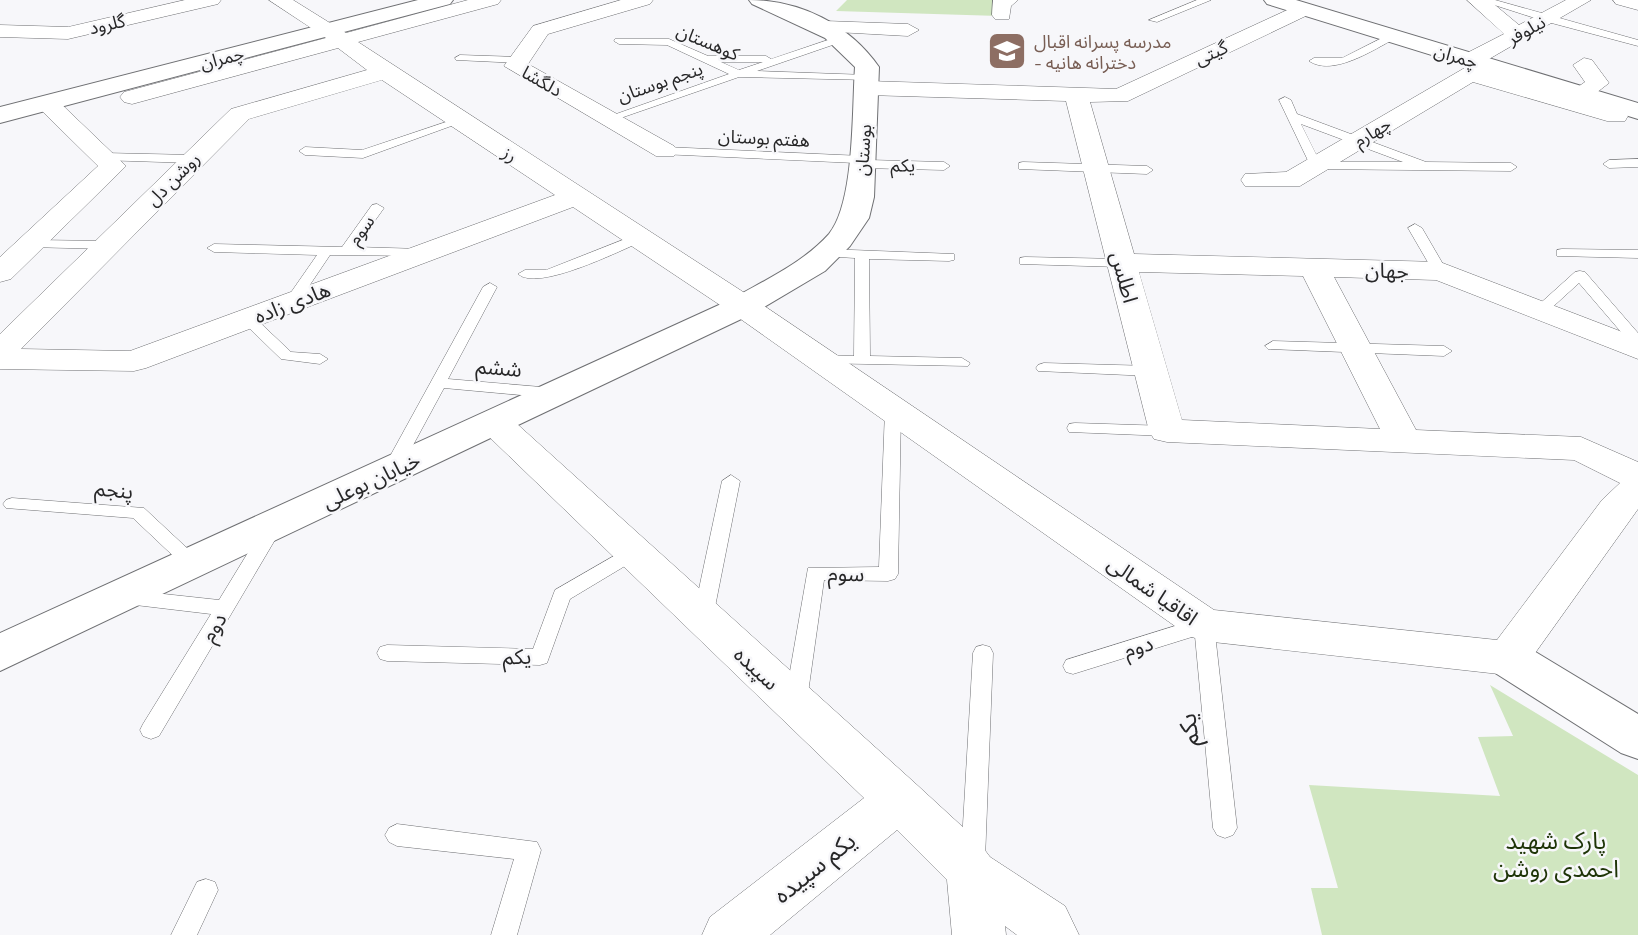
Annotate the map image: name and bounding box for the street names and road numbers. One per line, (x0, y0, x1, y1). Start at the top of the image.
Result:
street label: گلرود (86, 7, 128, 41)
street label: نیلوفر (1501, 8, 1550, 52)
street label: کوهستان (672, 17, 744, 68)
street label: گیتی (1190, 33, 1233, 72)
street label: چمران (1431, 37, 1481, 75)
street label: چمران (197, 40, 247, 76)
street label: پنجم بوستان (614, 55, 706, 109)
street label: دلگشا (517, 59, 567, 103)
street label: چهارم (1348, 110, 1396, 155)
street label: هفتم بوستان (717, 122, 811, 154)
street label: بوستان (848, 123, 878, 177)
street label: رز (496, 139, 523, 169)
street label: روشن دل (140, 146, 206, 212)
street label: یکم (890, 151, 916, 179)
street label: سوم (341, 209, 382, 251)
street label: اطلس (1103, 248, 1147, 306)
street label: جهان (1365, 254, 1409, 286)
street label: هادی زاده (249, 273, 335, 331)
street label: ششم (475, 349, 523, 385)
street label: خیابان بوعلی (317, 443, 425, 517)
street label: پنجم (93, 471, 135, 507)
street label: اقاقیا شمالی (1101, 547, 1205, 633)
street label: سوم (827, 557, 865, 590)
street label: دوم (192, 606, 235, 648)
street label: دوم (1119, 626, 1157, 667)
street label: سپیده (727, 639, 787, 697)
street label: یکم (502, 640, 532, 672)
street label: یکم (1168, 712, 1208, 748)
street label: یکم سپیده (765, 822, 863, 912)

